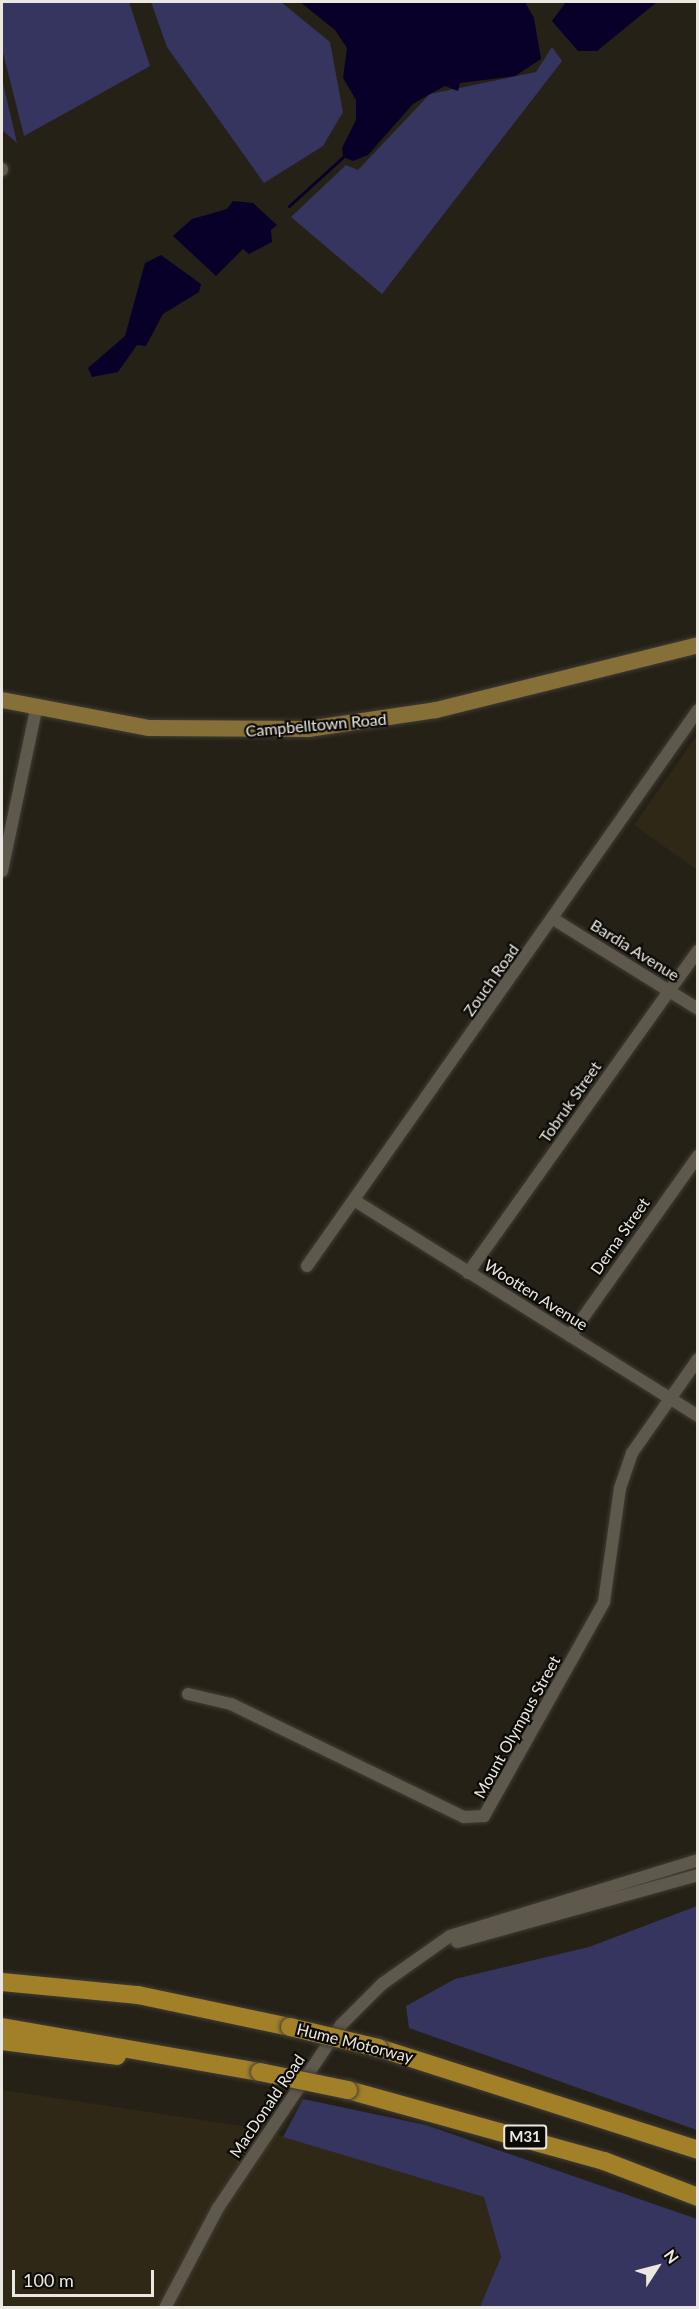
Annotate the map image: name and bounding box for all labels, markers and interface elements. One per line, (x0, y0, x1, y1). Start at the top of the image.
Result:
street label: Campbelltown Road (245, 709, 387, 741)
street label: Bardia Avenue (587, 915, 683, 985)
street label: Zouch Road (459, 940, 523, 1020)
street label: Tobruk Street (535, 1058, 605, 1146)
street label: Derna Street (586, 1194, 654, 1278)
street label: Wootten Avenue (480, 1255, 592, 1335)
street label: Mount Olympus Street (470, 1652, 564, 1802)
street label: Hume Motorway (295, 2019, 415, 2067)
street label: MacDonald Road (225, 2051, 309, 2161)
road number: M31 (502, 2125, 548, 2149)
north arrow (627, 2237, 687, 2297)
text: N (661, 2246, 683, 2267)
scale bar (15, 2258, 158, 2296)
text: 100 m (23, 2269, 74, 2291)

